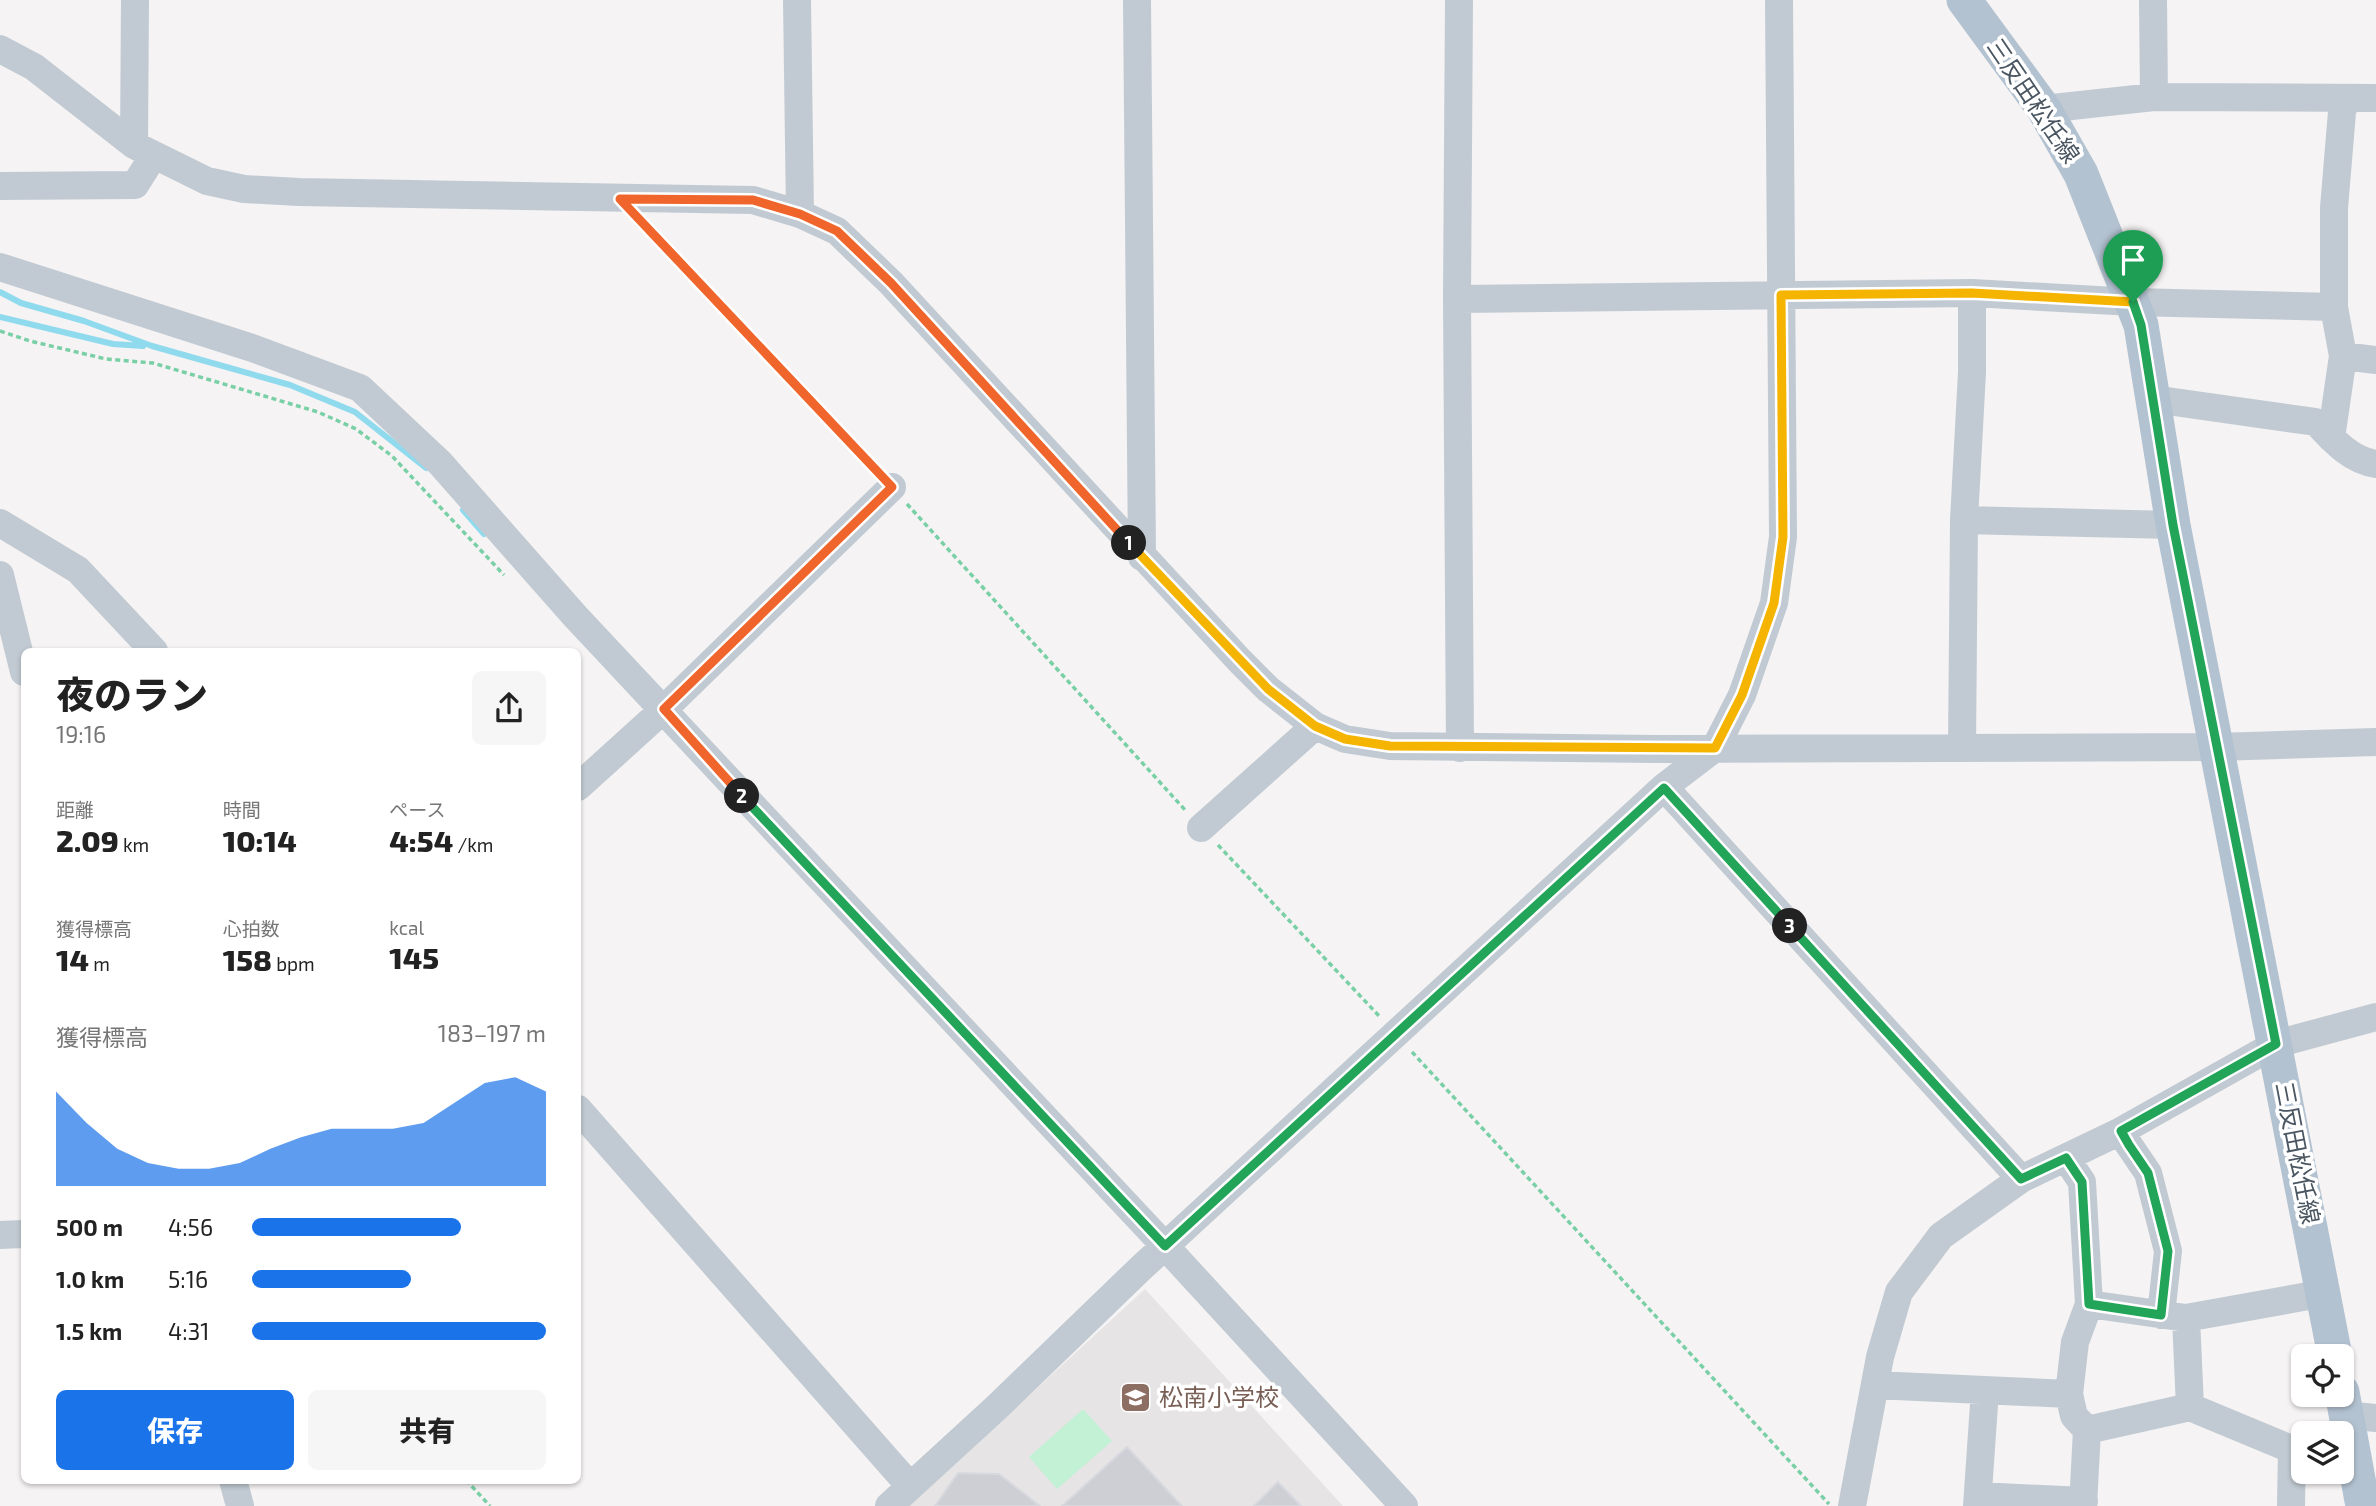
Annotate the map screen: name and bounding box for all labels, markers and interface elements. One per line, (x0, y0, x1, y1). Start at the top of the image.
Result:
street label: 三反田松任線 (1982, 32, 2087, 168)
pin (2103, 230, 2163, 302)
icon: arrive (2114, 241, 2152, 279)
pin: 1 (1112, 526, 1146, 560)
text: 1 (1124, 531, 1133, 554)
text: 夜のラン (56, 671, 208, 717)
button: share (472, 671, 546, 745)
text: 19:16 (56, 720, 106, 748)
pin: 2 (724, 778, 760, 814)
text: 2 (736, 784, 747, 807)
text: 距離 (56, 798, 94, 821)
text: 時間 (223, 798, 261, 821)
text: ペース (389, 798, 445, 821)
text: 2.09 (56, 822, 119, 858)
text: 10:14 (223, 822, 297, 858)
text: 4:54 (389, 822, 453, 858)
text: km (119, 833, 149, 856)
text: /km (453, 833, 494, 856)
pin: 3 (1772, 908, 1808, 944)
text: 3 (1784, 914, 1795, 937)
text: kcal (389, 916, 424, 939)
text: 獲得標高 (56, 917, 132, 940)
text: 心拍数 (223, 917, 280, 940)
text: 145 (389, 939, 439, 975)
text: 14 (56, 941, 89, 977)
text: 158 (223, 941, 272, 977)
text: m (89, 952, 110, 975)
text: bpm (272, 952, 315, 975)
text: 183–197 m (438, 1019, 546, 1047)
text: 獲得標高 (56, 1023, 148, 1051)
street label: 三反田松任線 (2271, 1079, 2326, 1226)
text: 500 m (56, 1213, 123, 1241)
text: 4:56 (168, 1213, 213, 1241)
text: 1.0 km (56, 1265, 124, 1293)
text: 5:16 (168, 1265, 208, 1293)
text: 1.5 km (56, 1317, 122, 1345)
text: 4:31 (168, 1317, 210, 1345)
map controls (2291, 1344, 2354, 1484)
button: locate (2291, 1344, 2354, 1407)
school or university icon: 松南小学校 (1119, 1381, 1153, 1415)
place label: 松南小学校 (1159, 1382, 1279, 1411)
button: 保存 (56, 1390, 294, 1470)
button: 共有 (308, 1390, 546, 1470)
button: layers (2291, 1421, 2354, 1484)

